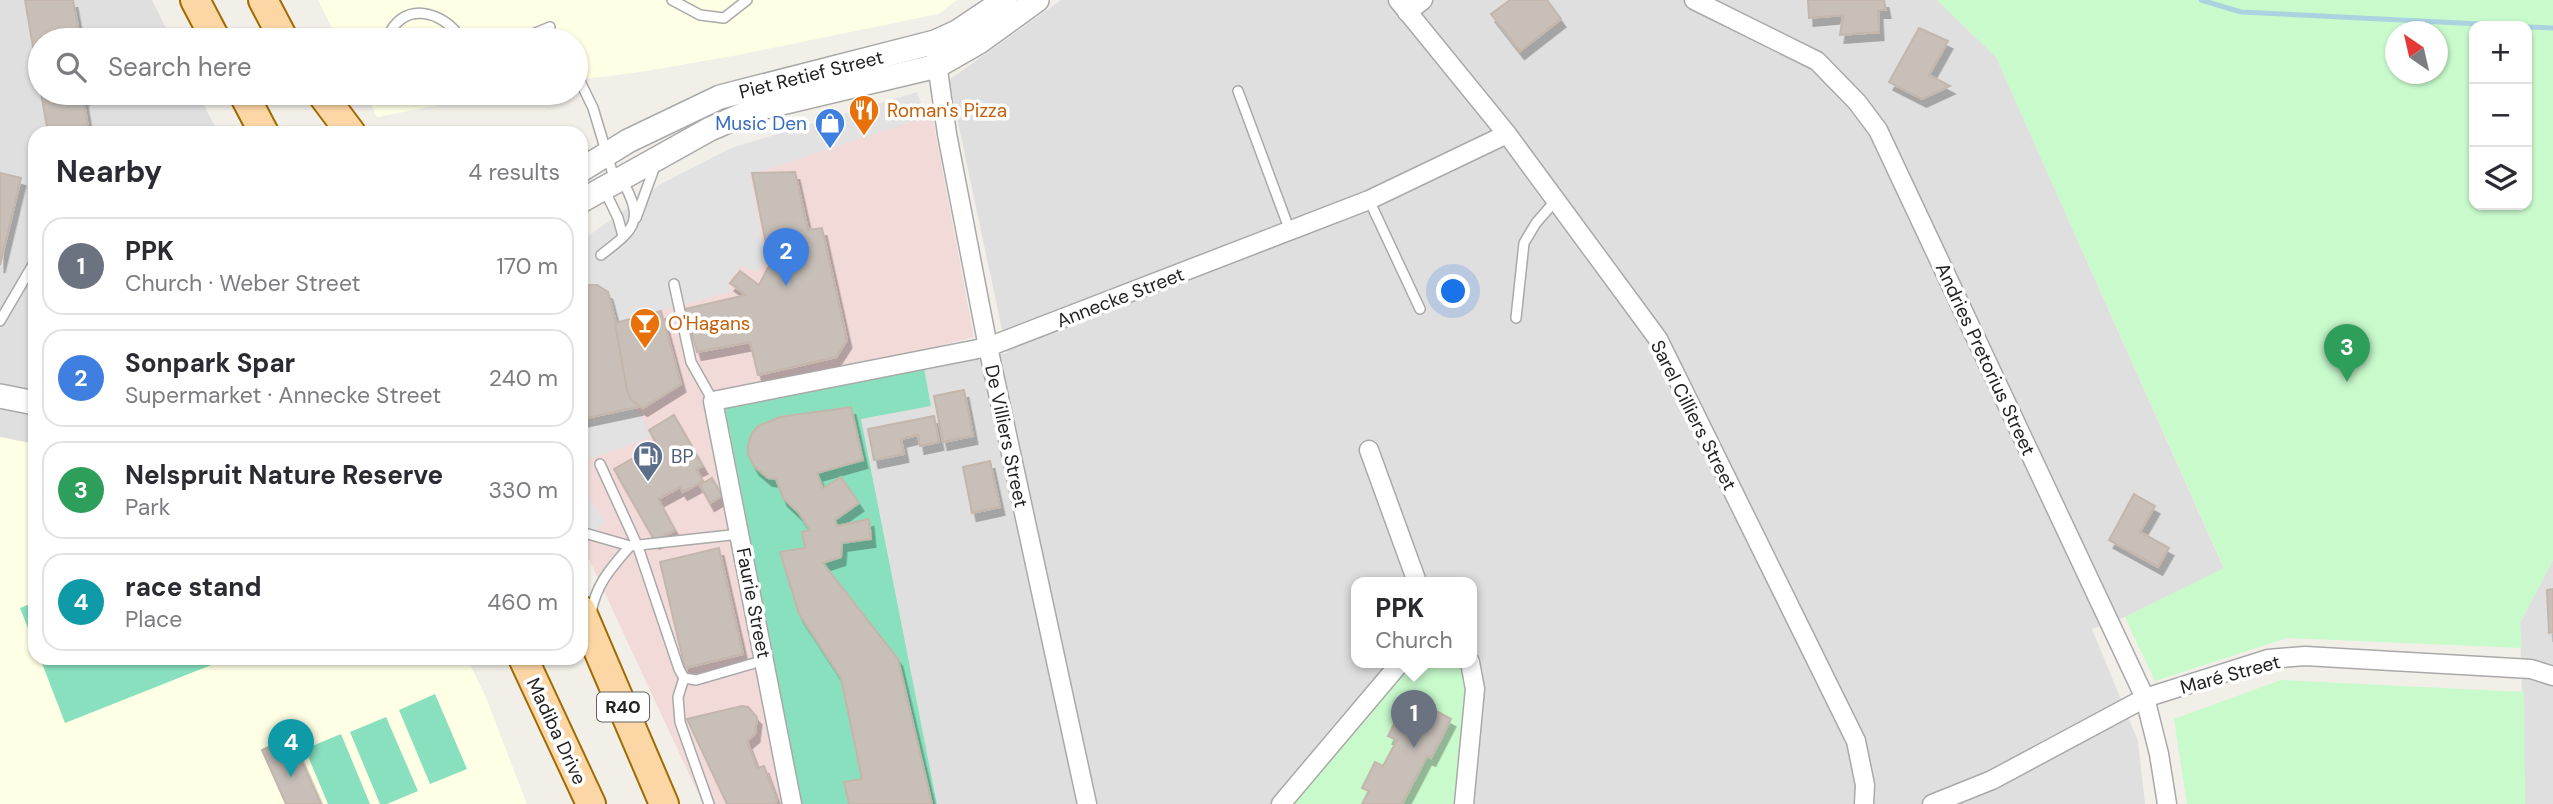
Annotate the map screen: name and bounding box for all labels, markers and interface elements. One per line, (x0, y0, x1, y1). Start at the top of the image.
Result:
north arrow (2385, 21, 2448, 84)
map controls (2469, 21, 2532, 210)
button: + (2469, 21, 2532, 84)
search box (28, 28, 588, 105)
street label: Piet Retief Street (736, 44, 886, 105)
icon: search (52, 48, 90, 86)
text: Search here (108, 50, 251, 84)
button: − (2469, 84, 2532, 147)
restaurant icon: Roman's Pizza (847, 93, 881, 137)
place label: Roman's Pizza (887, 98, 1007, 123)
shop icon: Music Den (813, 106, 847, 150)
place label: Music Den (715, 111, 807, 136)
button: layers (2469, 147, 2532, 210)
text: Nearby (56, 152, 162, 191)
text: 4 results (468, 157, 560, 187)
pin: 2 (763, 228, 809, 286)
text: PPK (125, 234, 174, 268)
text: 1 (77, 251, 85, 281)
text: 170 m (497, 251, 558, 281)
street label: Andries Pretorius Street (1930, 259, 2041, 460)
street label: Annecke Street (1053, 262, 1188, 333)
text: Church · Weber Street (125, 268, 361, 298)
your location (1436, 274, 1470, 308)
bar icon: O'Hagans (628, 306, 662, 350)
place label: O'Hagans (668, 311, 750, 336)
pin: 3 (2324, 324, 2370, 382)
street label: Sarel Cilliers Street (1645, 336, 1742, 495)
text: Sonpark Spar (125, 346, 295, 380)
street label: De Villiers Street (979, 362, 1034, 510)
text: 2 (74, 363, 88, 393)
text: 240 m (489, 363, 558, 393)
text: Supermarket · Annecke Street (125, 380, 441, 410)
fuel station icon: BP (631, 439, 665, 483)
place label: BP (671, 444, 693, 469)
text: Nelspruit Nature Reserve (125, 458, 443, 492)
text: 3 (74, 475, 88, 505)
text: 330 m (488, 475, 558, 505)
text: Park (125, 492, 170, 522)
street label: Faurie Street (731, 546, 776, 660)
text: race stand (125, 570, 261, 604)
popup (1351, 577, 1477, 668)
text: 4 (74, 587, 88, 617)
text: 460 m (487, 587, 558, 617)
text: PPK (1375, 591, 1424, 625)
text: Place (125, 604, 182, 634)
text: Church (1375, 625, 1453, 655)
street label: Maré Street (2177, 649, 2283, 700)
street label: Madiba Drive (521, 674, 592, 789)
pin: 1 (1391, 690, 1437, 748)
road number: R40 (597, 692, 649, 722)
pin: 4 (268, 719, 314, 777)

